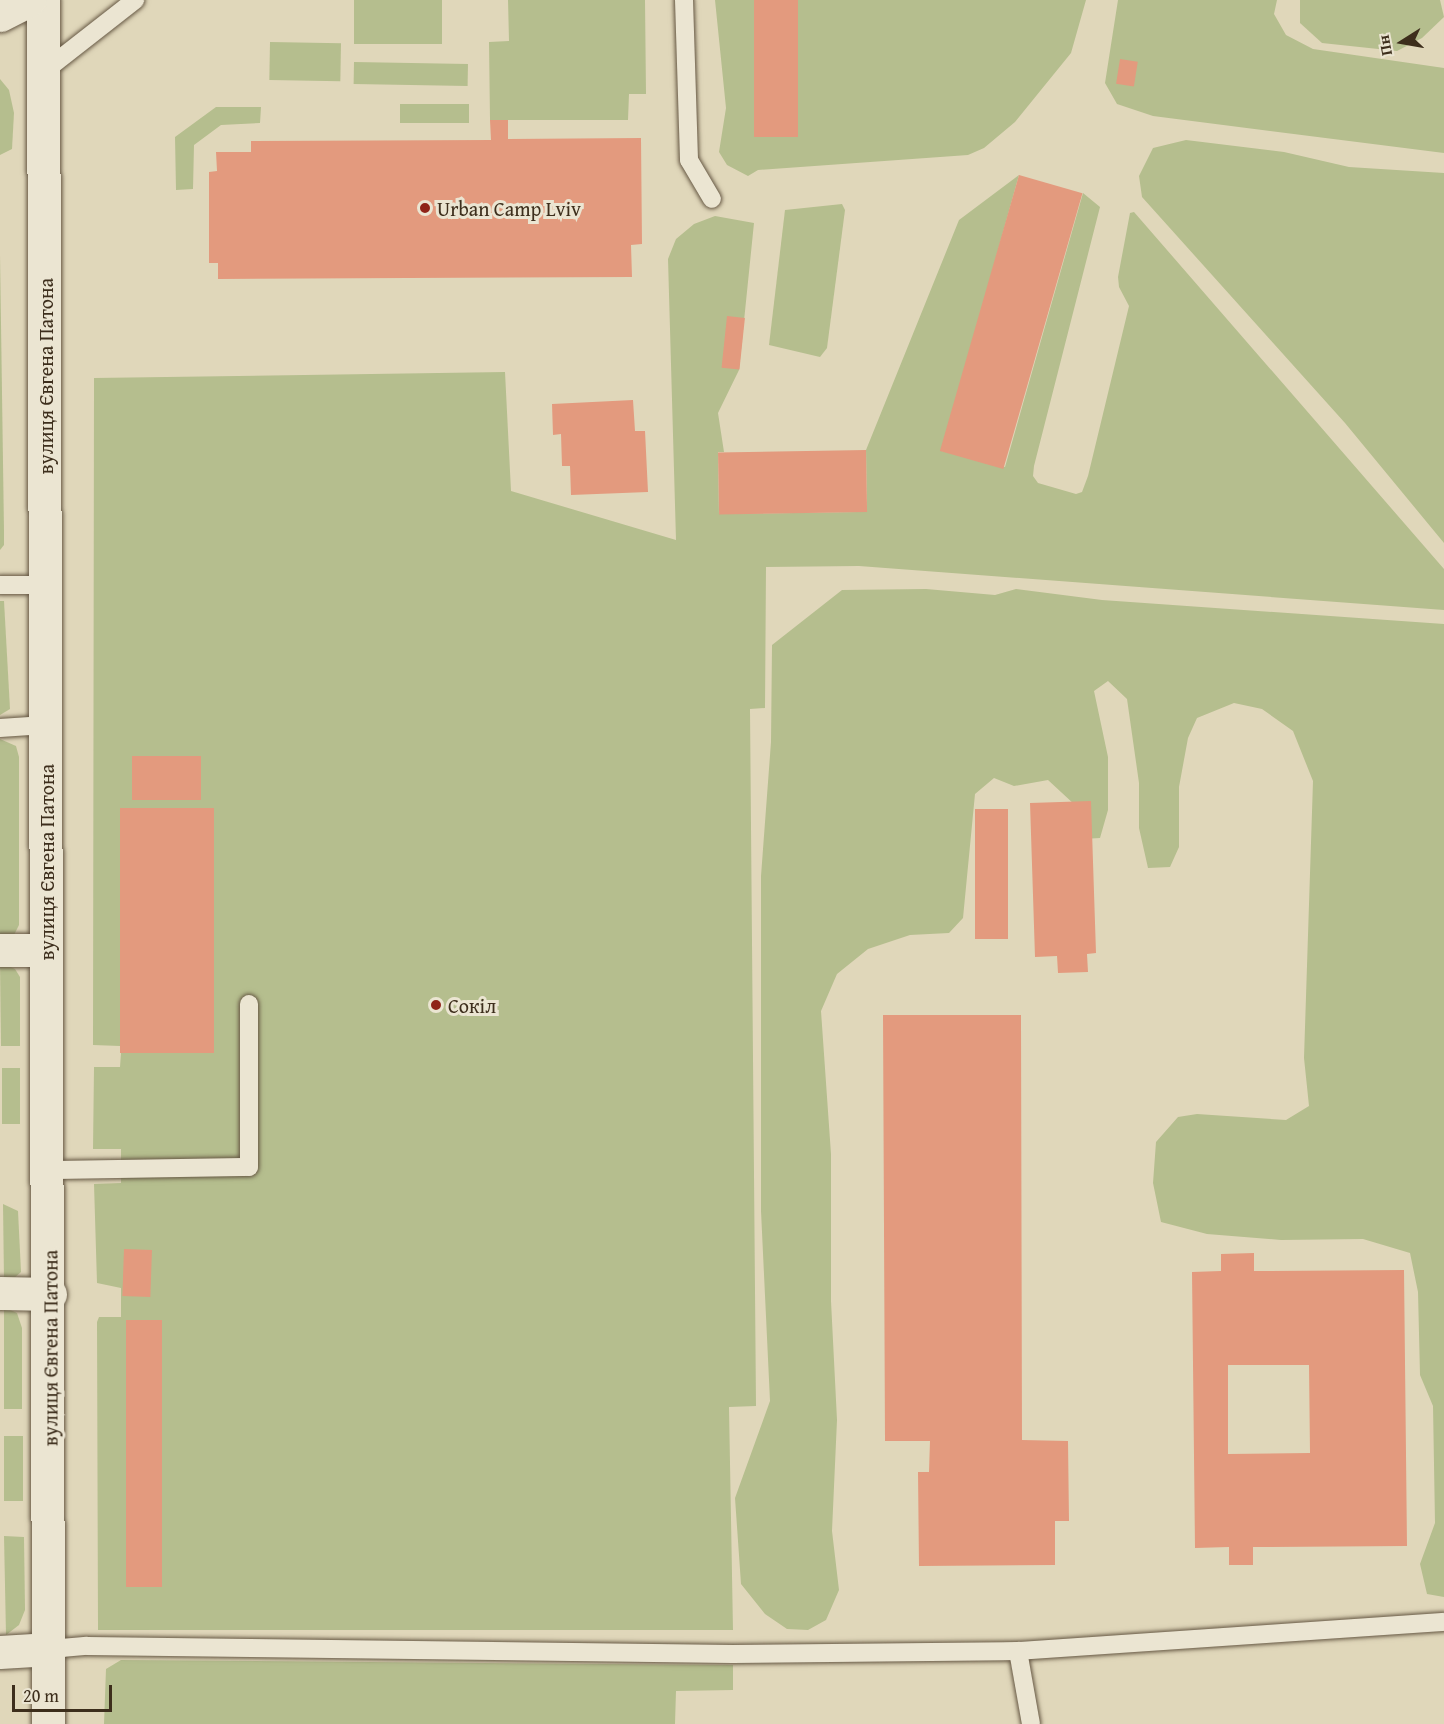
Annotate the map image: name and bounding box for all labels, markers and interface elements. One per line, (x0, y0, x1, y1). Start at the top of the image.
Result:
north arrow (1372, 12, 1432, 72)
text: Пн (1371, 33, 1398, 58)
place label: Urban Camp Lviv (437, 196, 581, 220)
marker: Urban Camp Lviv (418, 201, 432, 215)
street label: вулиця Євгена Патона (33, 278, 57, 474)
street label: вулиця Євгена Патона (34, 764, 58, 960)
place label: Сокіл (448, 993, 496, 1017)
marker: Сокіл (429, 998, 443, 1012)
street label: вулиця Євгена Патона (38, 1250, 62, 1446)
scale bar (15, 1673, 116, 1711)
text: 20 m (23, 1682, 59, 1709)

